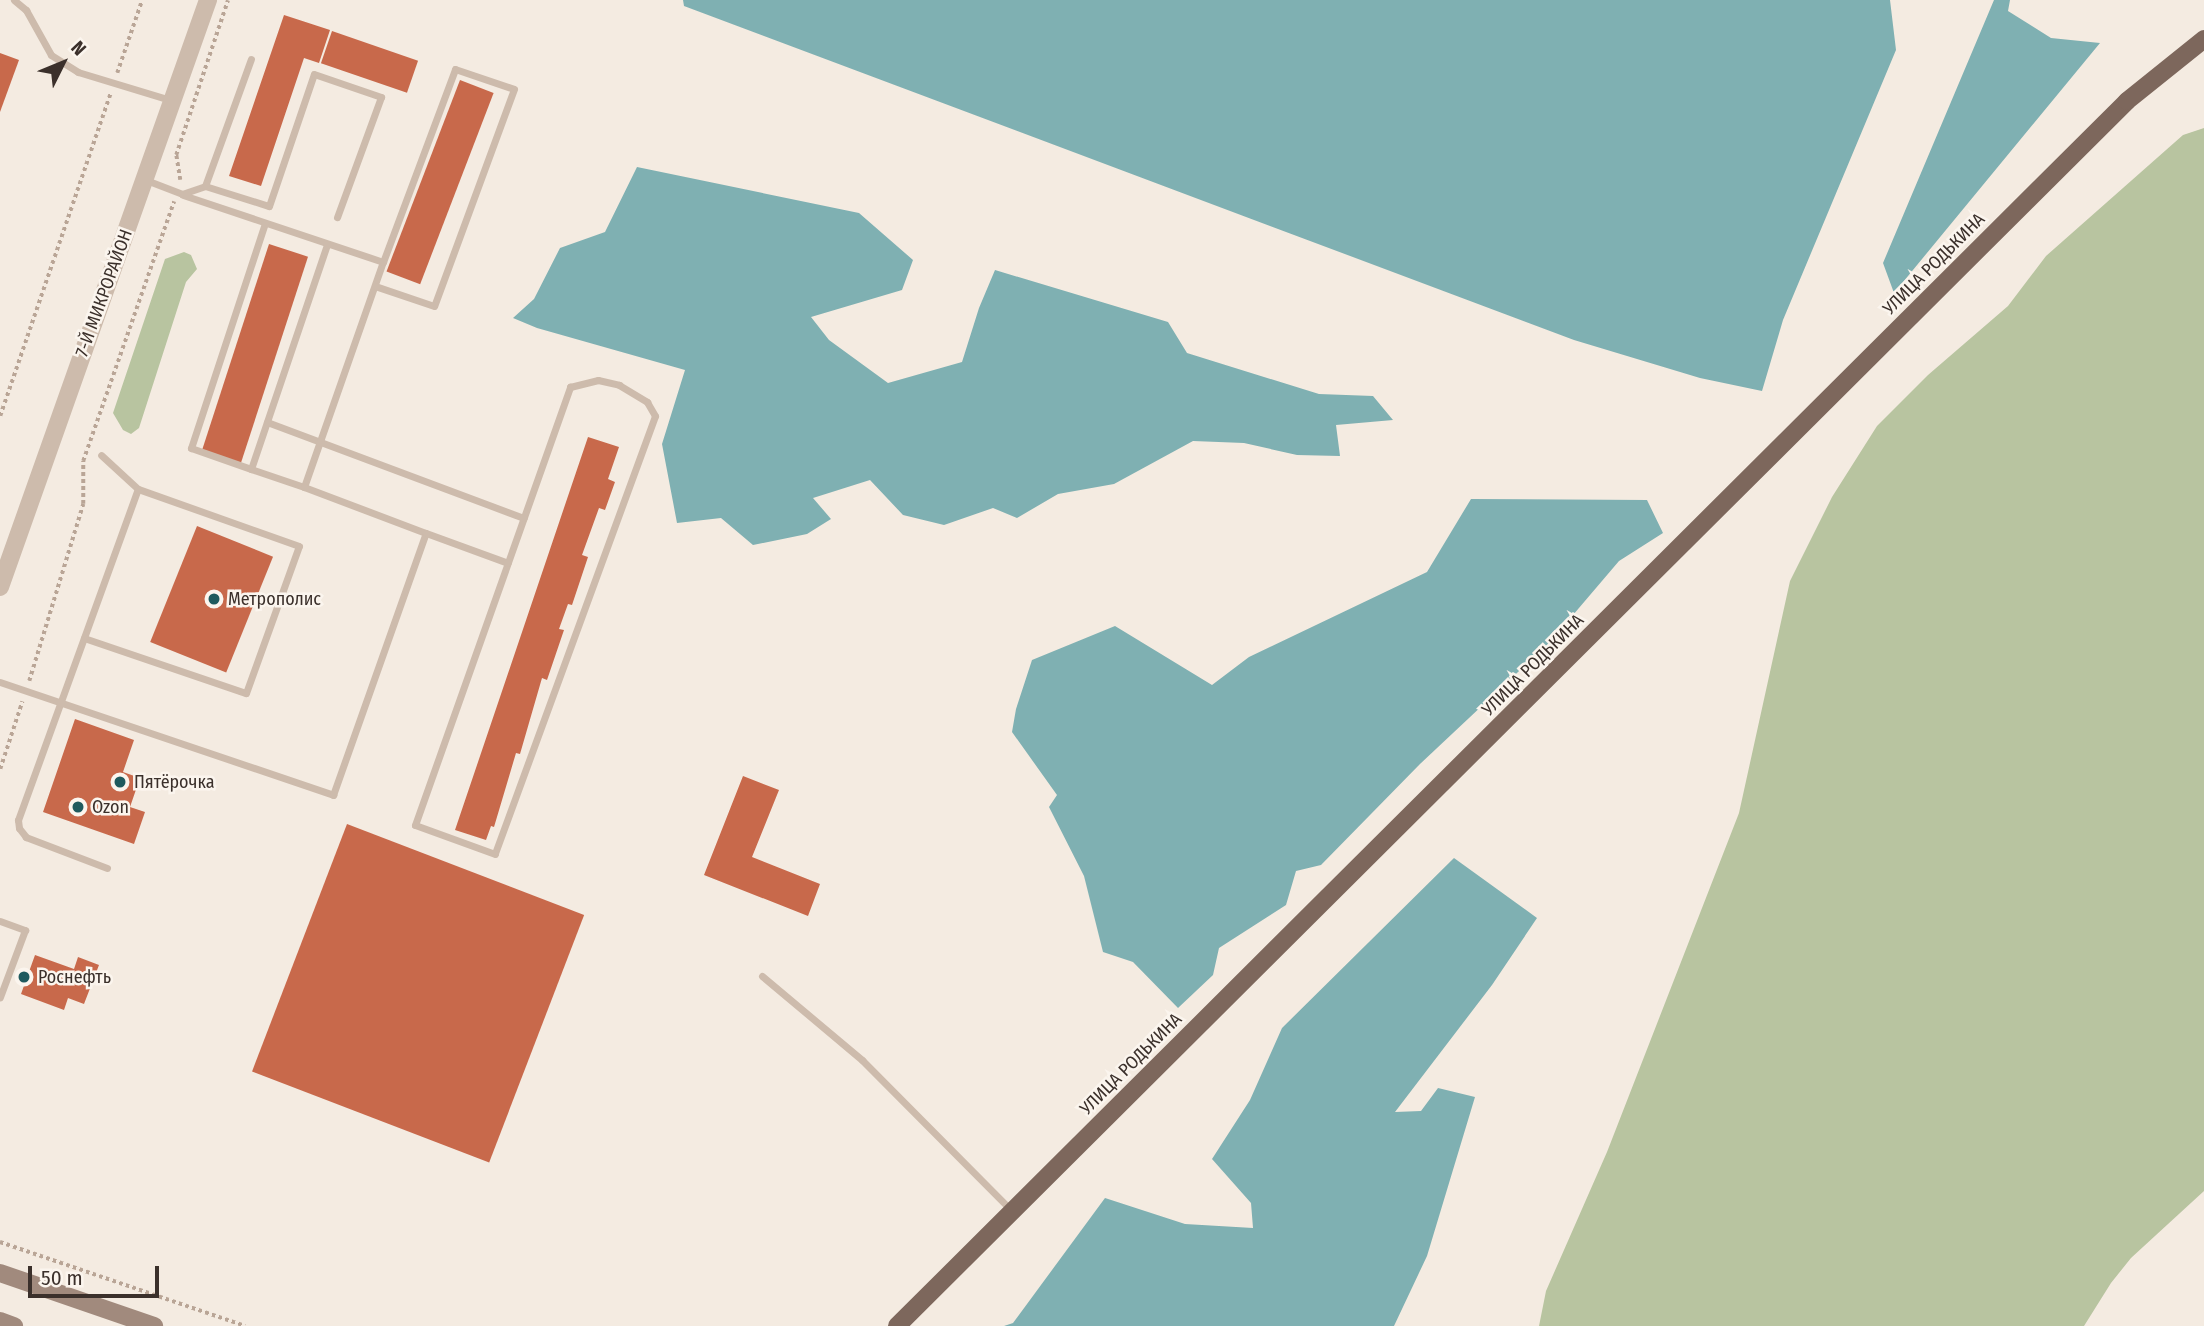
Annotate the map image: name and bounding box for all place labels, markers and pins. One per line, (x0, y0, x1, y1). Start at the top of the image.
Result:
place label: Метрополис (228, 588, 321, 610)
marker: Метрополис (206, 591, 222, 607)
place label: Пятёрочка (134, 771, 214, 793)
marker: Пятёрочка (112, 774, 128, 790)
place label: Ozon (92, 796, 129, 818)
marker: Ozon (70, 799, 86, 815)
place label: Роснефть (38, 966, 111, 988)
marker: Роснефть (16, 969, 32, 985)

